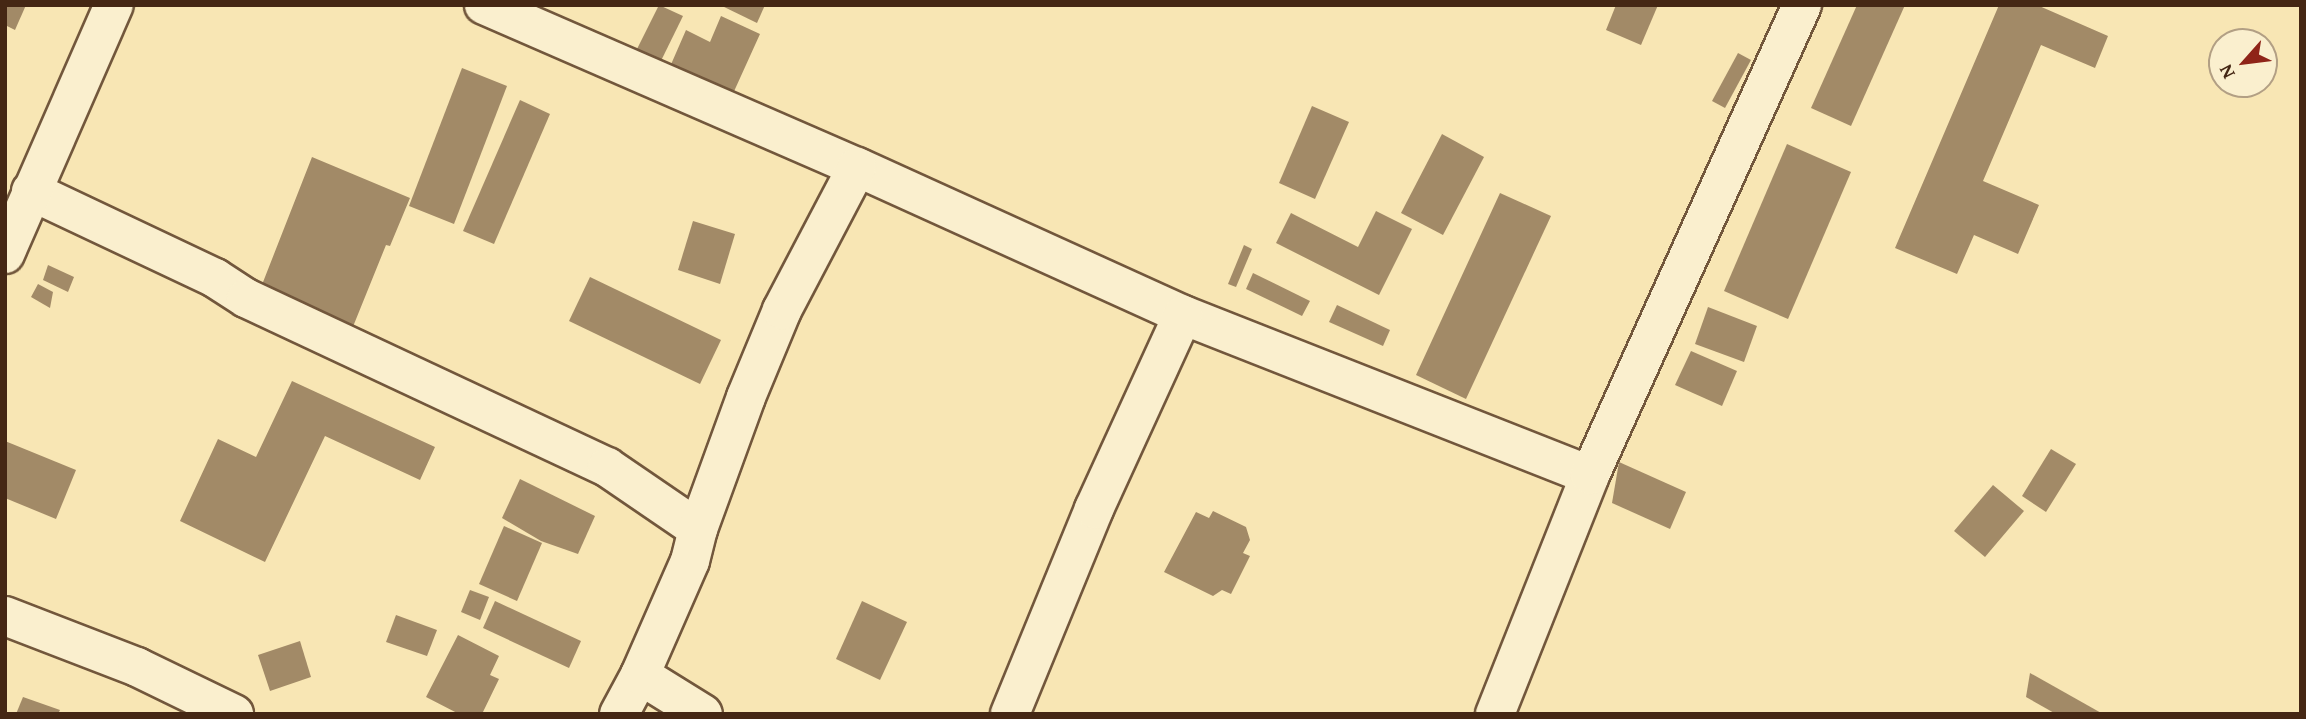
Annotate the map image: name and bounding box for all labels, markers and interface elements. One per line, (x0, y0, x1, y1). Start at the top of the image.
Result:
north arrow (2208, 28, 2278, 98)
text: N (2211, 60, 2242, 84)

